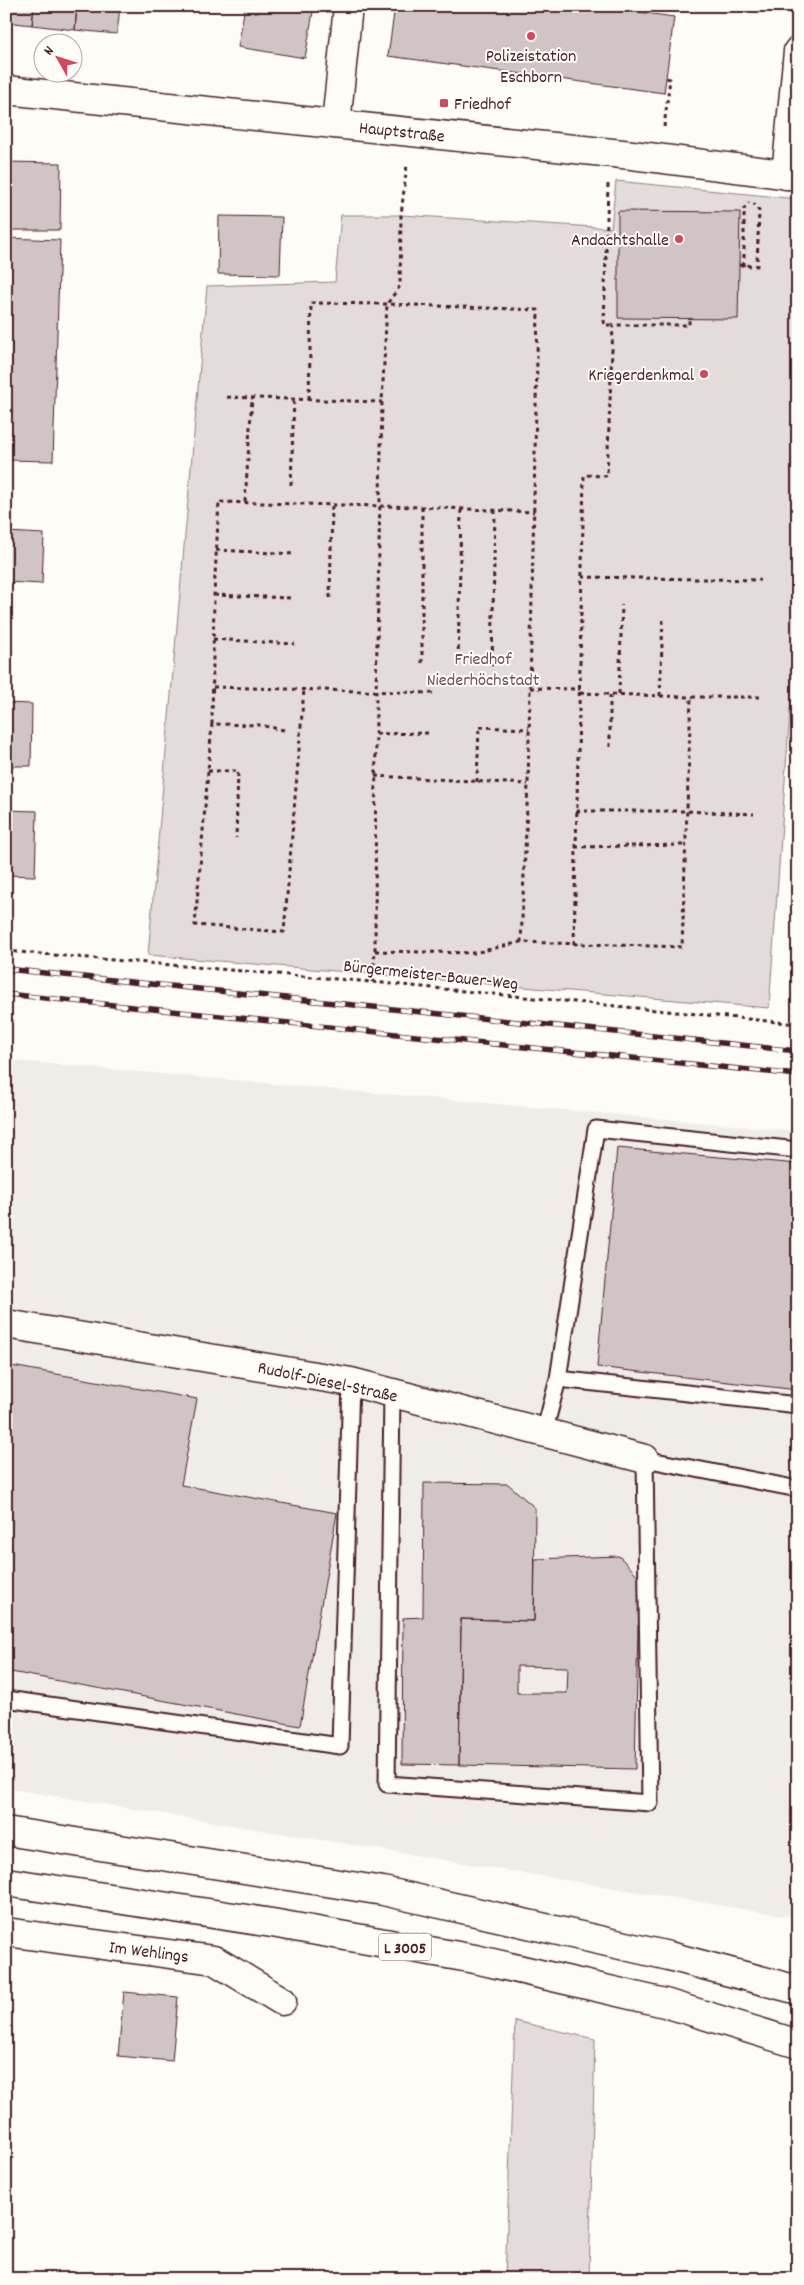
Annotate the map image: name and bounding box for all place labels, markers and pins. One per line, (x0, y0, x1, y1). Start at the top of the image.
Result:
marker: Polizeistation Eschborn (525, 30, 537, 42)
place label: Polizeistation Eschborn (486, 45, 576, 91)
place label: Friedhof (454, 93, 512, 118)
marker: Friedhof (438, 97, 450, 109)
place label: Andachtshalle (571, 229, 669, 254)
marker: Andachtshalle (673, 233, 685, 245)
place label: Kriegerdenkmal (588, 364, 695, 389)
marker: Kriegerdenkmal (698, 368, 710, 380)

